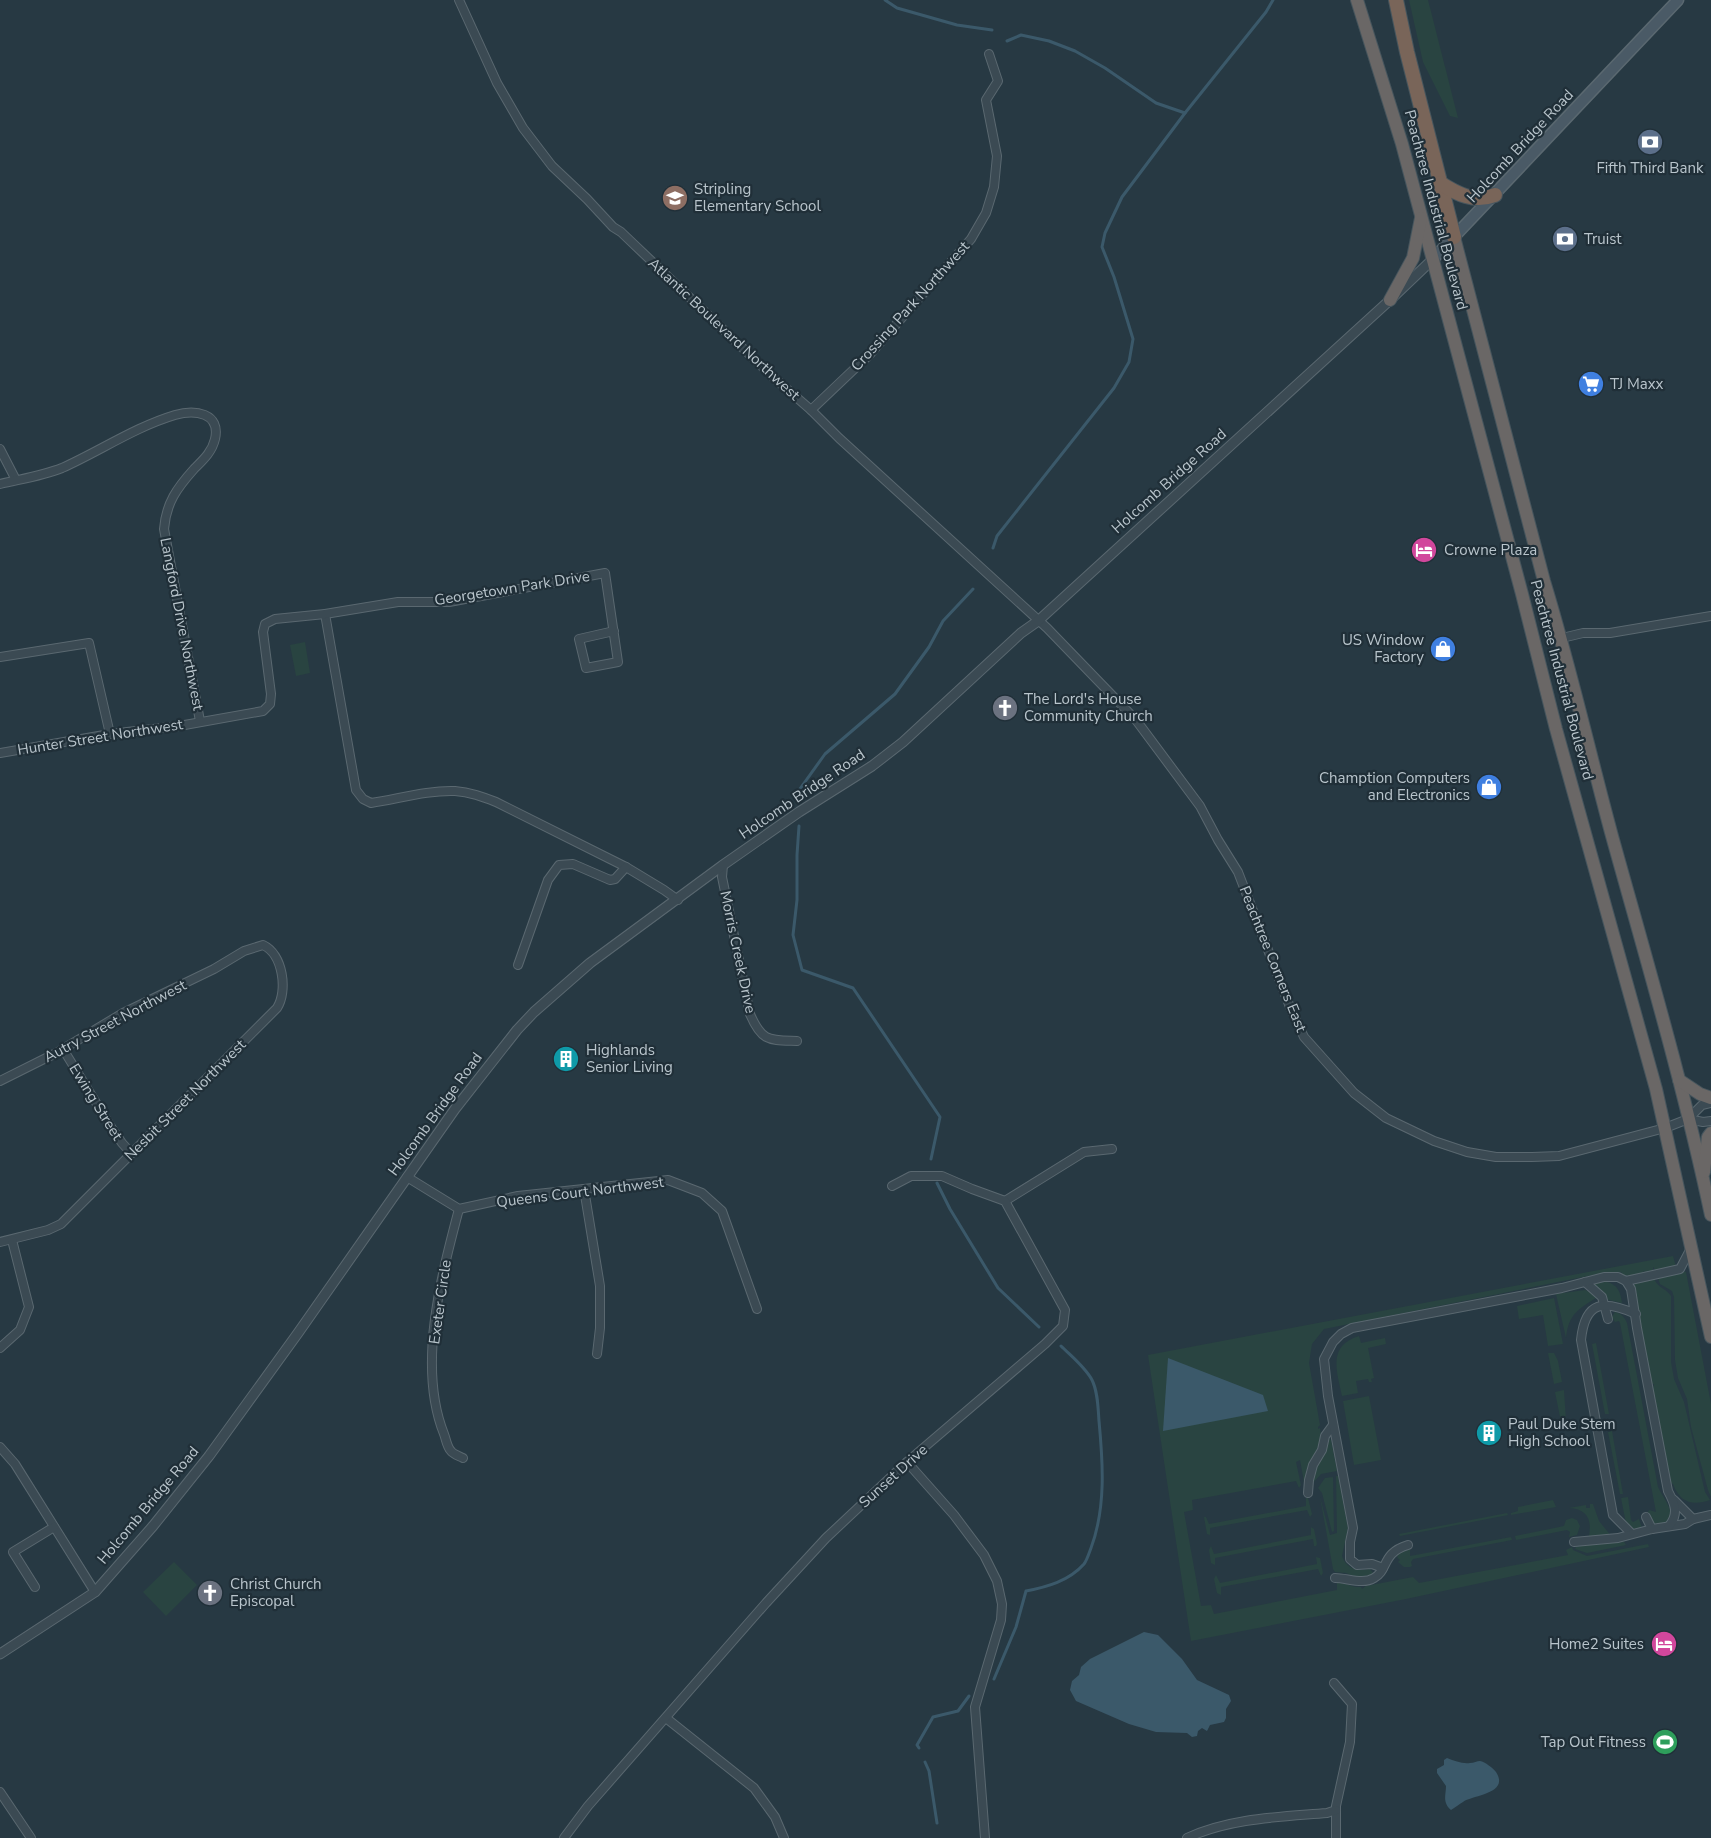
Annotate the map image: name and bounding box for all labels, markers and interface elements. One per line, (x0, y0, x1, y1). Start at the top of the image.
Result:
street label: Holcomb Bridge Road (1462, 85, 1578, 207)
street label: Peachtree Industrial Boulevard (1400, 108, 1472, 312)
bank icon: Fifth Third Bank (1635, 127, 1665, 157)
place label: Fifth Third Bank (1597, 158, 1704, 178)
place label: Stripling Elementary School (694, 179, 821, 216)
school or university icon: Stripling Elementary School (660, 183, 690, 213)
bank icon: Truist (1550, 224, 1580, 254)
place label: Truist (1584, 229, 1622, 249)
street label: Crossing Park Northwest (846, 236, 974, 375)
street label: Atlantic Boulevard Northwest (644, 253, 805, 405)
supermarket icon: TJ Maxx (1576, 369, 1606, 399)
place label: TJ Maxx (1610, 374, 1664, 394)
street label: Holcomb Bridge Road (1107, 424, 1231, 538)
hotel icon: Crowne Plaza (1409, 535, 1439, 565)
street label: Langford Drive Northwest (155, 536, 209, 713)
place label: Crowne Plaza (1444, 540, 1537, 560)
street label: Georgetown Park Drive (433, 566, 591, 610)
street label: Peachtree Industrial Boulevard (1526, 578, 1598, 782)
place label: US Window Factory (1342, 630, 1424, 667)
shop icon: US Window Factory (1428, 634, 1458, 664)
place label: The Lord's House Community Church (1024, 689, 1153, 726)
church icon: The Lord's House Community Church (990, 693, 1020, 723)
street label: Hunter Street Northwest (16, 714, 185, 760)
street label: Holcomb Bridge Road (735, 744, 869, 844)
place label: Chamption Computers and Electronics (1319, 768, 1470, 805)
shop icon: Chamption Computers and Electronics (1474, 772, 1504, 802)
street label: Peachtree Corners East (1235, 883, 1312, 1036)
street label: Morris Creek Drive (715, 889, 761, 1015)
street label: Autry Street Northwest (40, 975, 190, 1067)
street label: Nesbit Street Northwest (120, 1034, 251, 1165)
place label: Highlands Senior Living (586, 1040, 673, 1077)
building icon: Highlands Senior Living (551, 1044, 581, 1074)
street label: Holcomb Bridge Road (383, 1048, 487, 1180)
street label: Ewing Street (65, 1060, 128, 1145)
street label: Queens Court Northwest (495, 1172, 666, 1212)
street label: Exeter Circle (424, 1259, 456, 1345)
place label: Paul Duke Stem High School (1508, 1414, 1616, 1451)
building icon: Paul Duke Stem High School (1474, 1418, 1504, 1448)
street label: Sunset Drive (854, 1440, 932, 1512)
street label: Holcomb Bridge Road (93, 1442, 203, 1568)
place label: Christ Church Episcopal (230, 1574, 321, 1611)
church icon: Christ Church Episcopal (195, 1578, 225, 1608)
hotel icon: Home2 Suites (1649, 1629, 1679, 1659)
place label: Home2 Suites (1549, 1634, 1644, 1654)
sports icon: Tap Out Fitness (1650, 1727, 1680, 1757)
place label: Tap Out Fitness (1541, 1732, 1646, 1752)

